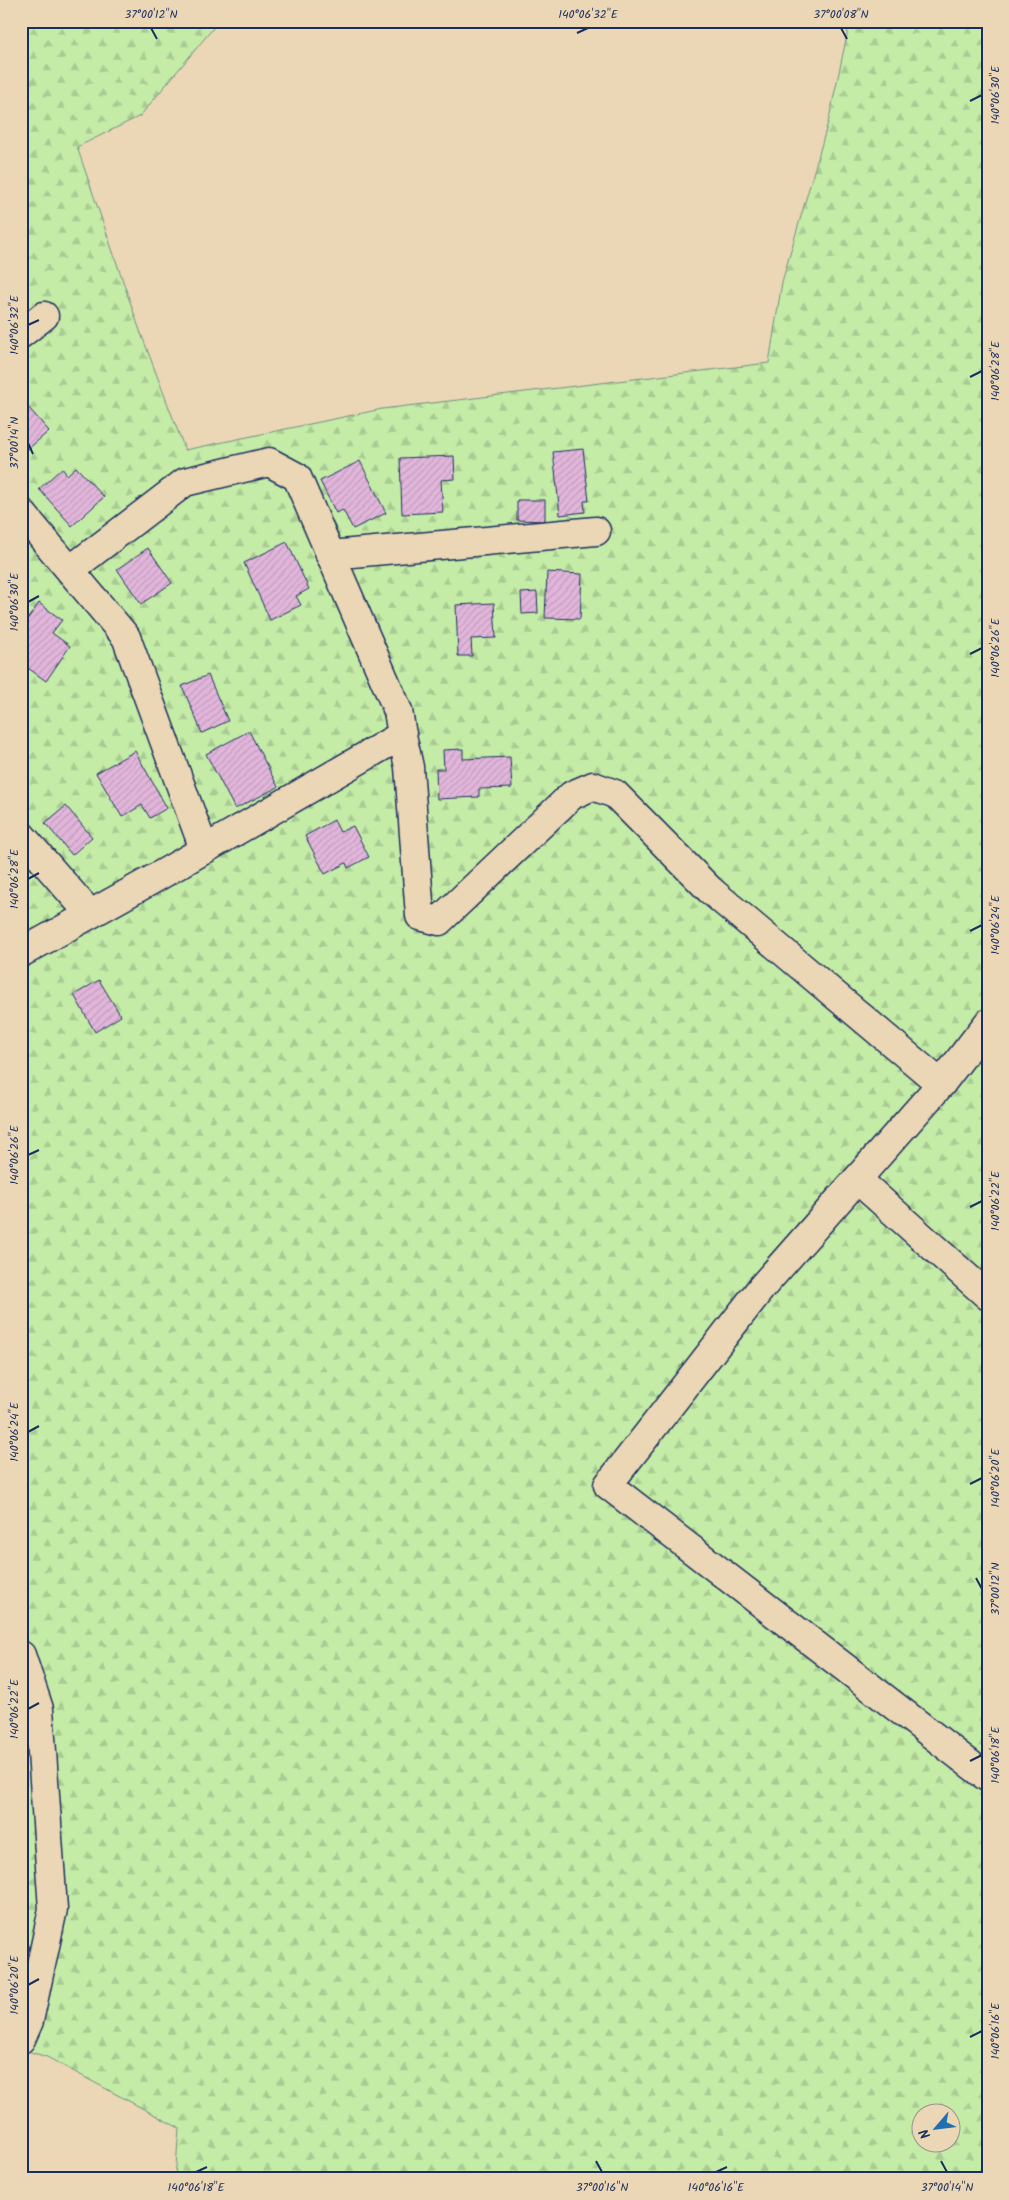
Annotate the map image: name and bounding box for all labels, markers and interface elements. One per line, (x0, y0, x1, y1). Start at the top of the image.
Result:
text: 37°00'12"N (124, 5, 178, 24)
text: 140°06'32"E (558, 5, 619, 24)
text: 37°00'08"N (813, 5, 869, 24)
text: 140°06'30"E (986, 65, 1005, 124)
text: 140°06'32"E (5, 294, 24, 355)
text: 140°06'28"E (986, 340, 1005, 401)
text: 37°00'14"N (5, 417, 24, 469)
text: 140°06'30"E (5, 572, 24, 631)
text: 140°06'26"E (986, 617, 1005, 678)
text: 140°06'28"E (5, 848, 24, 909)
text: 140°06'24"E (986, 894, 1005, 955)
text: 140°06'26"E (5, 1124, 24, 1185)
text: 140°06'22"E (986, 1170, 1005, 1231)
text: 140°06'24"E (5, 1401, 24, 1462)
text: 140°06'20"E (986, 1448, 1005, 1507)
text: 37°00'12"N (986, 1562, 1005, 1616)
text: 140°06'22"E (5, 1678, 24, 1739)
text: 140°06'18"E (986, 1726, 1005, 1783)
text: 140°06'20"E (5, 1955, 24, 2014)
text: 140°06'16"E (986, 2002, 1005, 2059)
north arrow (912, 2102, 962, 2152)
text: N (914, 2124, 937, 2143)
text: 140°06'18"E (168, 2178, 225, 2197)
text: 37°00'16"N (576, 2178, 628, 2197)
text: 140°06'16"E (688, 2178, 745, 2197)
text: 37°00'14"N (921, 2178, 973, 2197)

